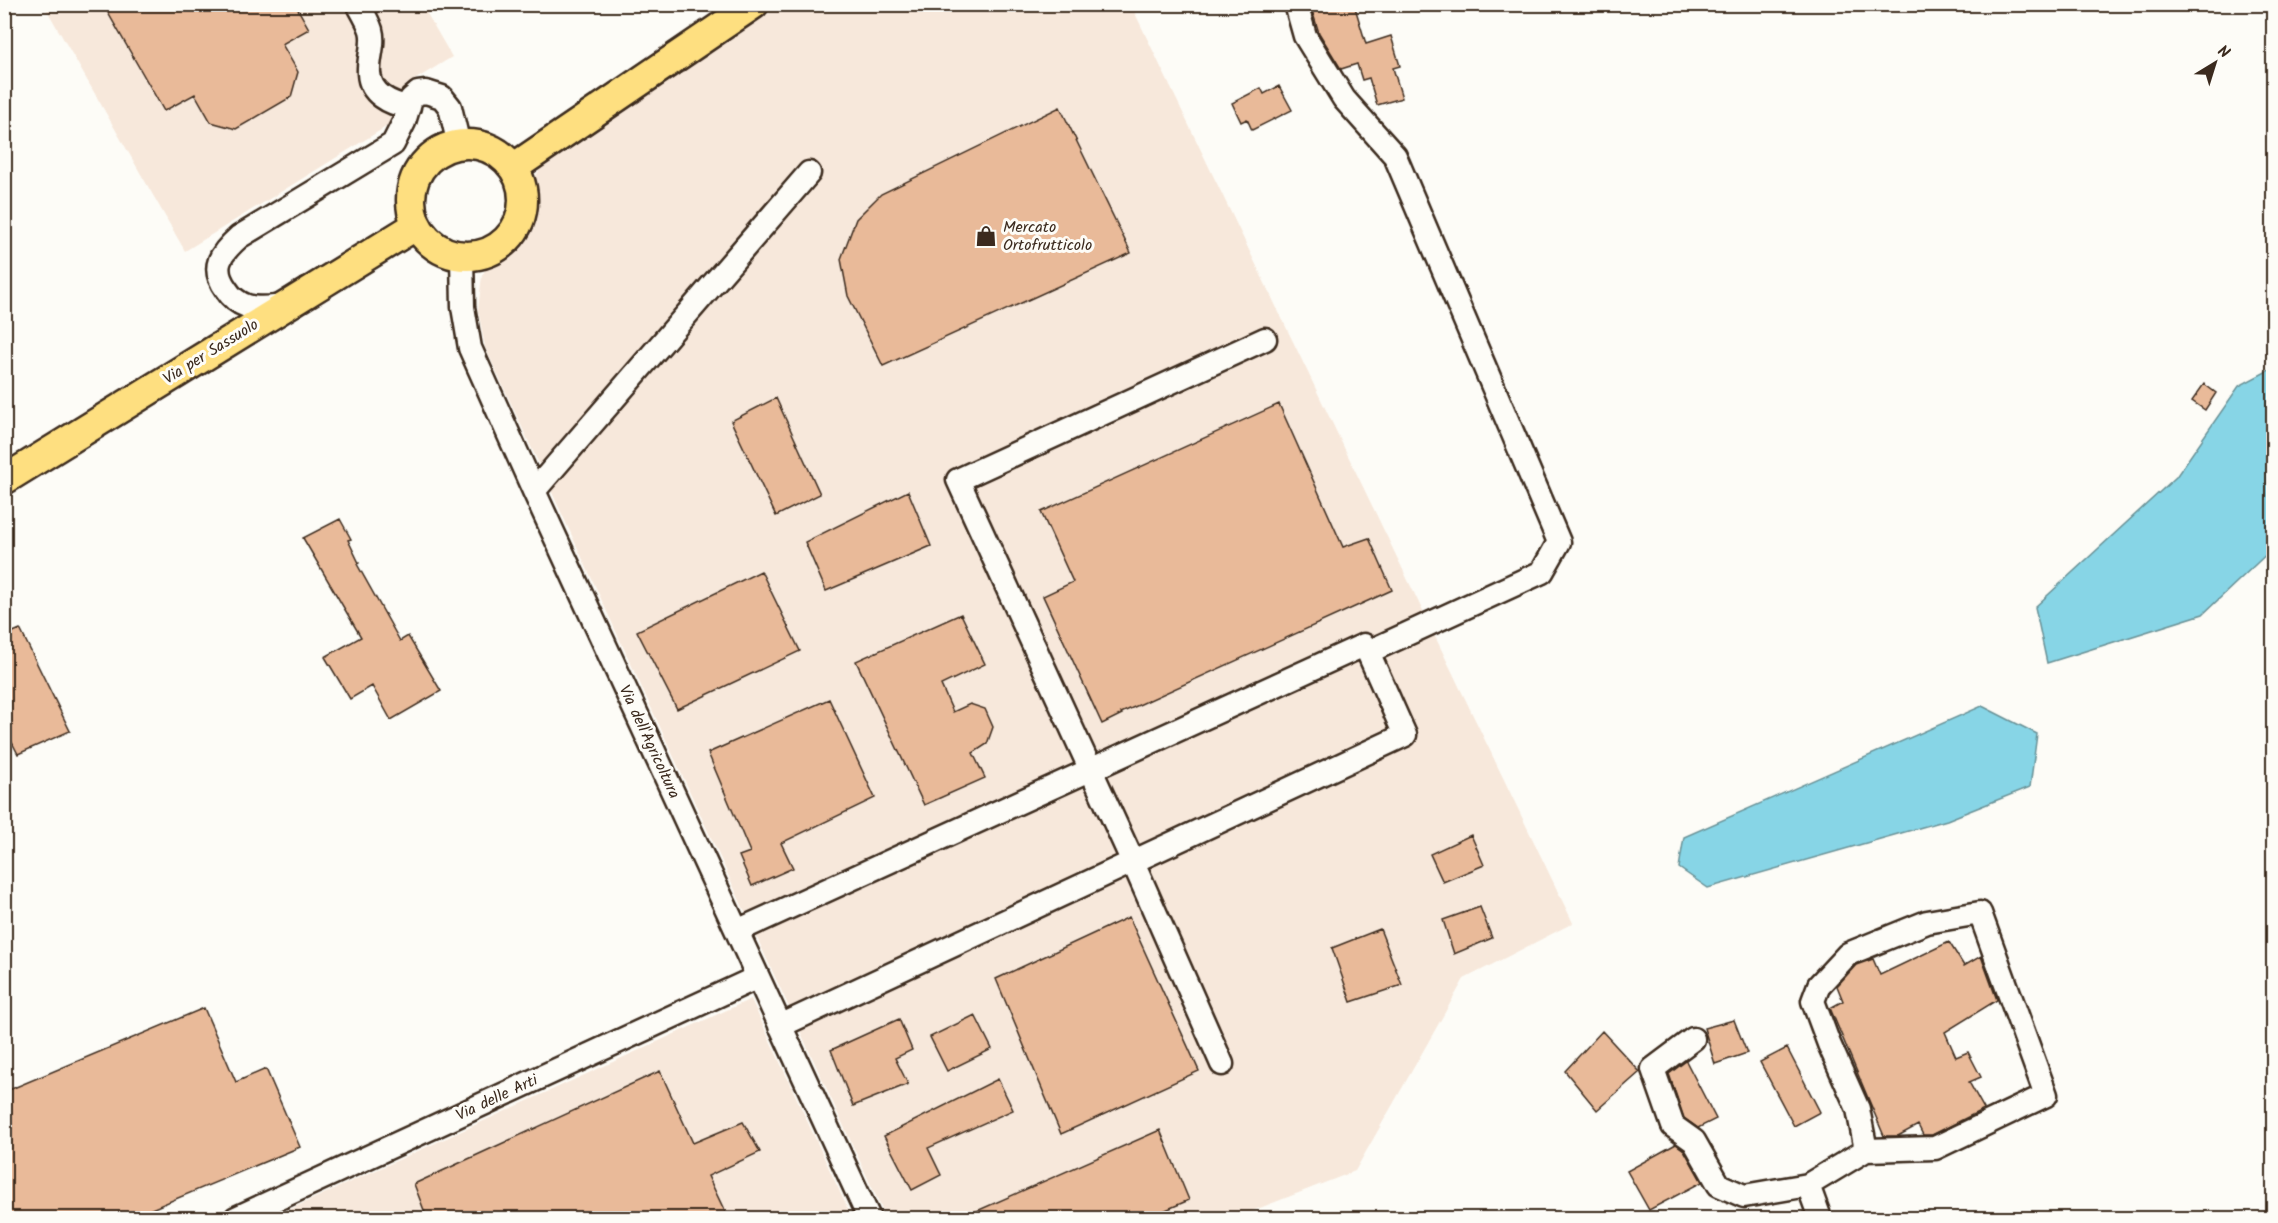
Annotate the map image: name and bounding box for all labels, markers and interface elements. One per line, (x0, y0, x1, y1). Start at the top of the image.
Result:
north arrow (2185, 33, 2245, 93)
text: N (2212, 39, 2235, 65)
place label: Mercato Ortofrutticolo (1003, 215, 1092, 258)
shop icon: Mercato Ortofrutticolo (974, 224, 998, 248)
street label: Via per Sassuolo (158, 313, 264, 391)
street label: Via dell'Agricoltura (612, 681, 686, 803)
street label: Via delle Arti (452, 1068, 543, 1128)

